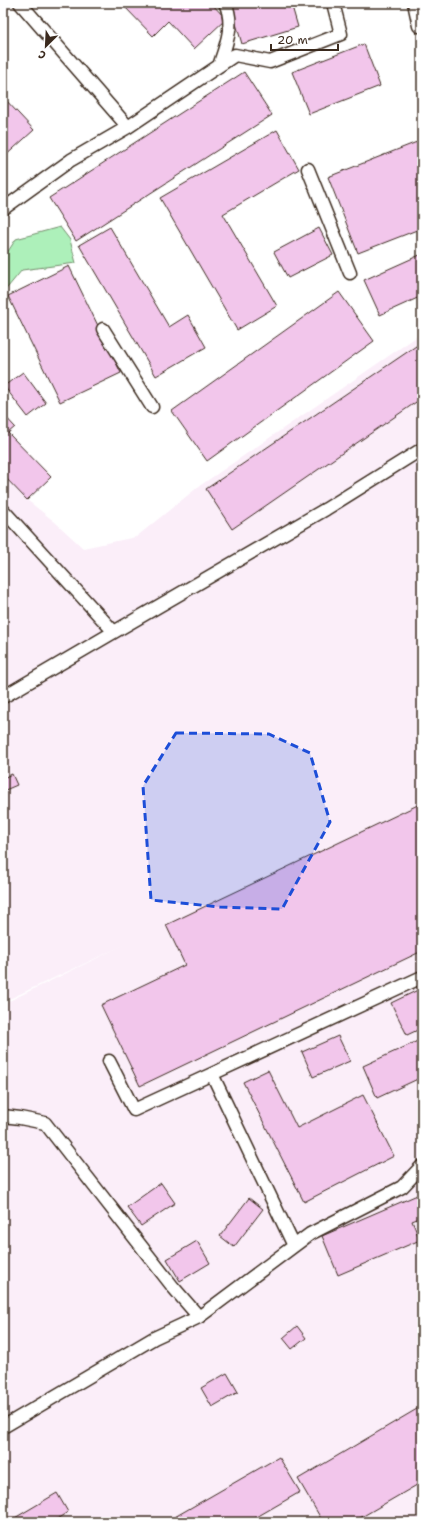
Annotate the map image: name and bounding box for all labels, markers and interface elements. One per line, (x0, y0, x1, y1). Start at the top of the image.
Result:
north arrow (26, 26, 66, 66)
scale bar (271, 26, 338, 52)
text: 20 m (277, 32, 308, 48)
text: С (36, 46, 48, 63)

